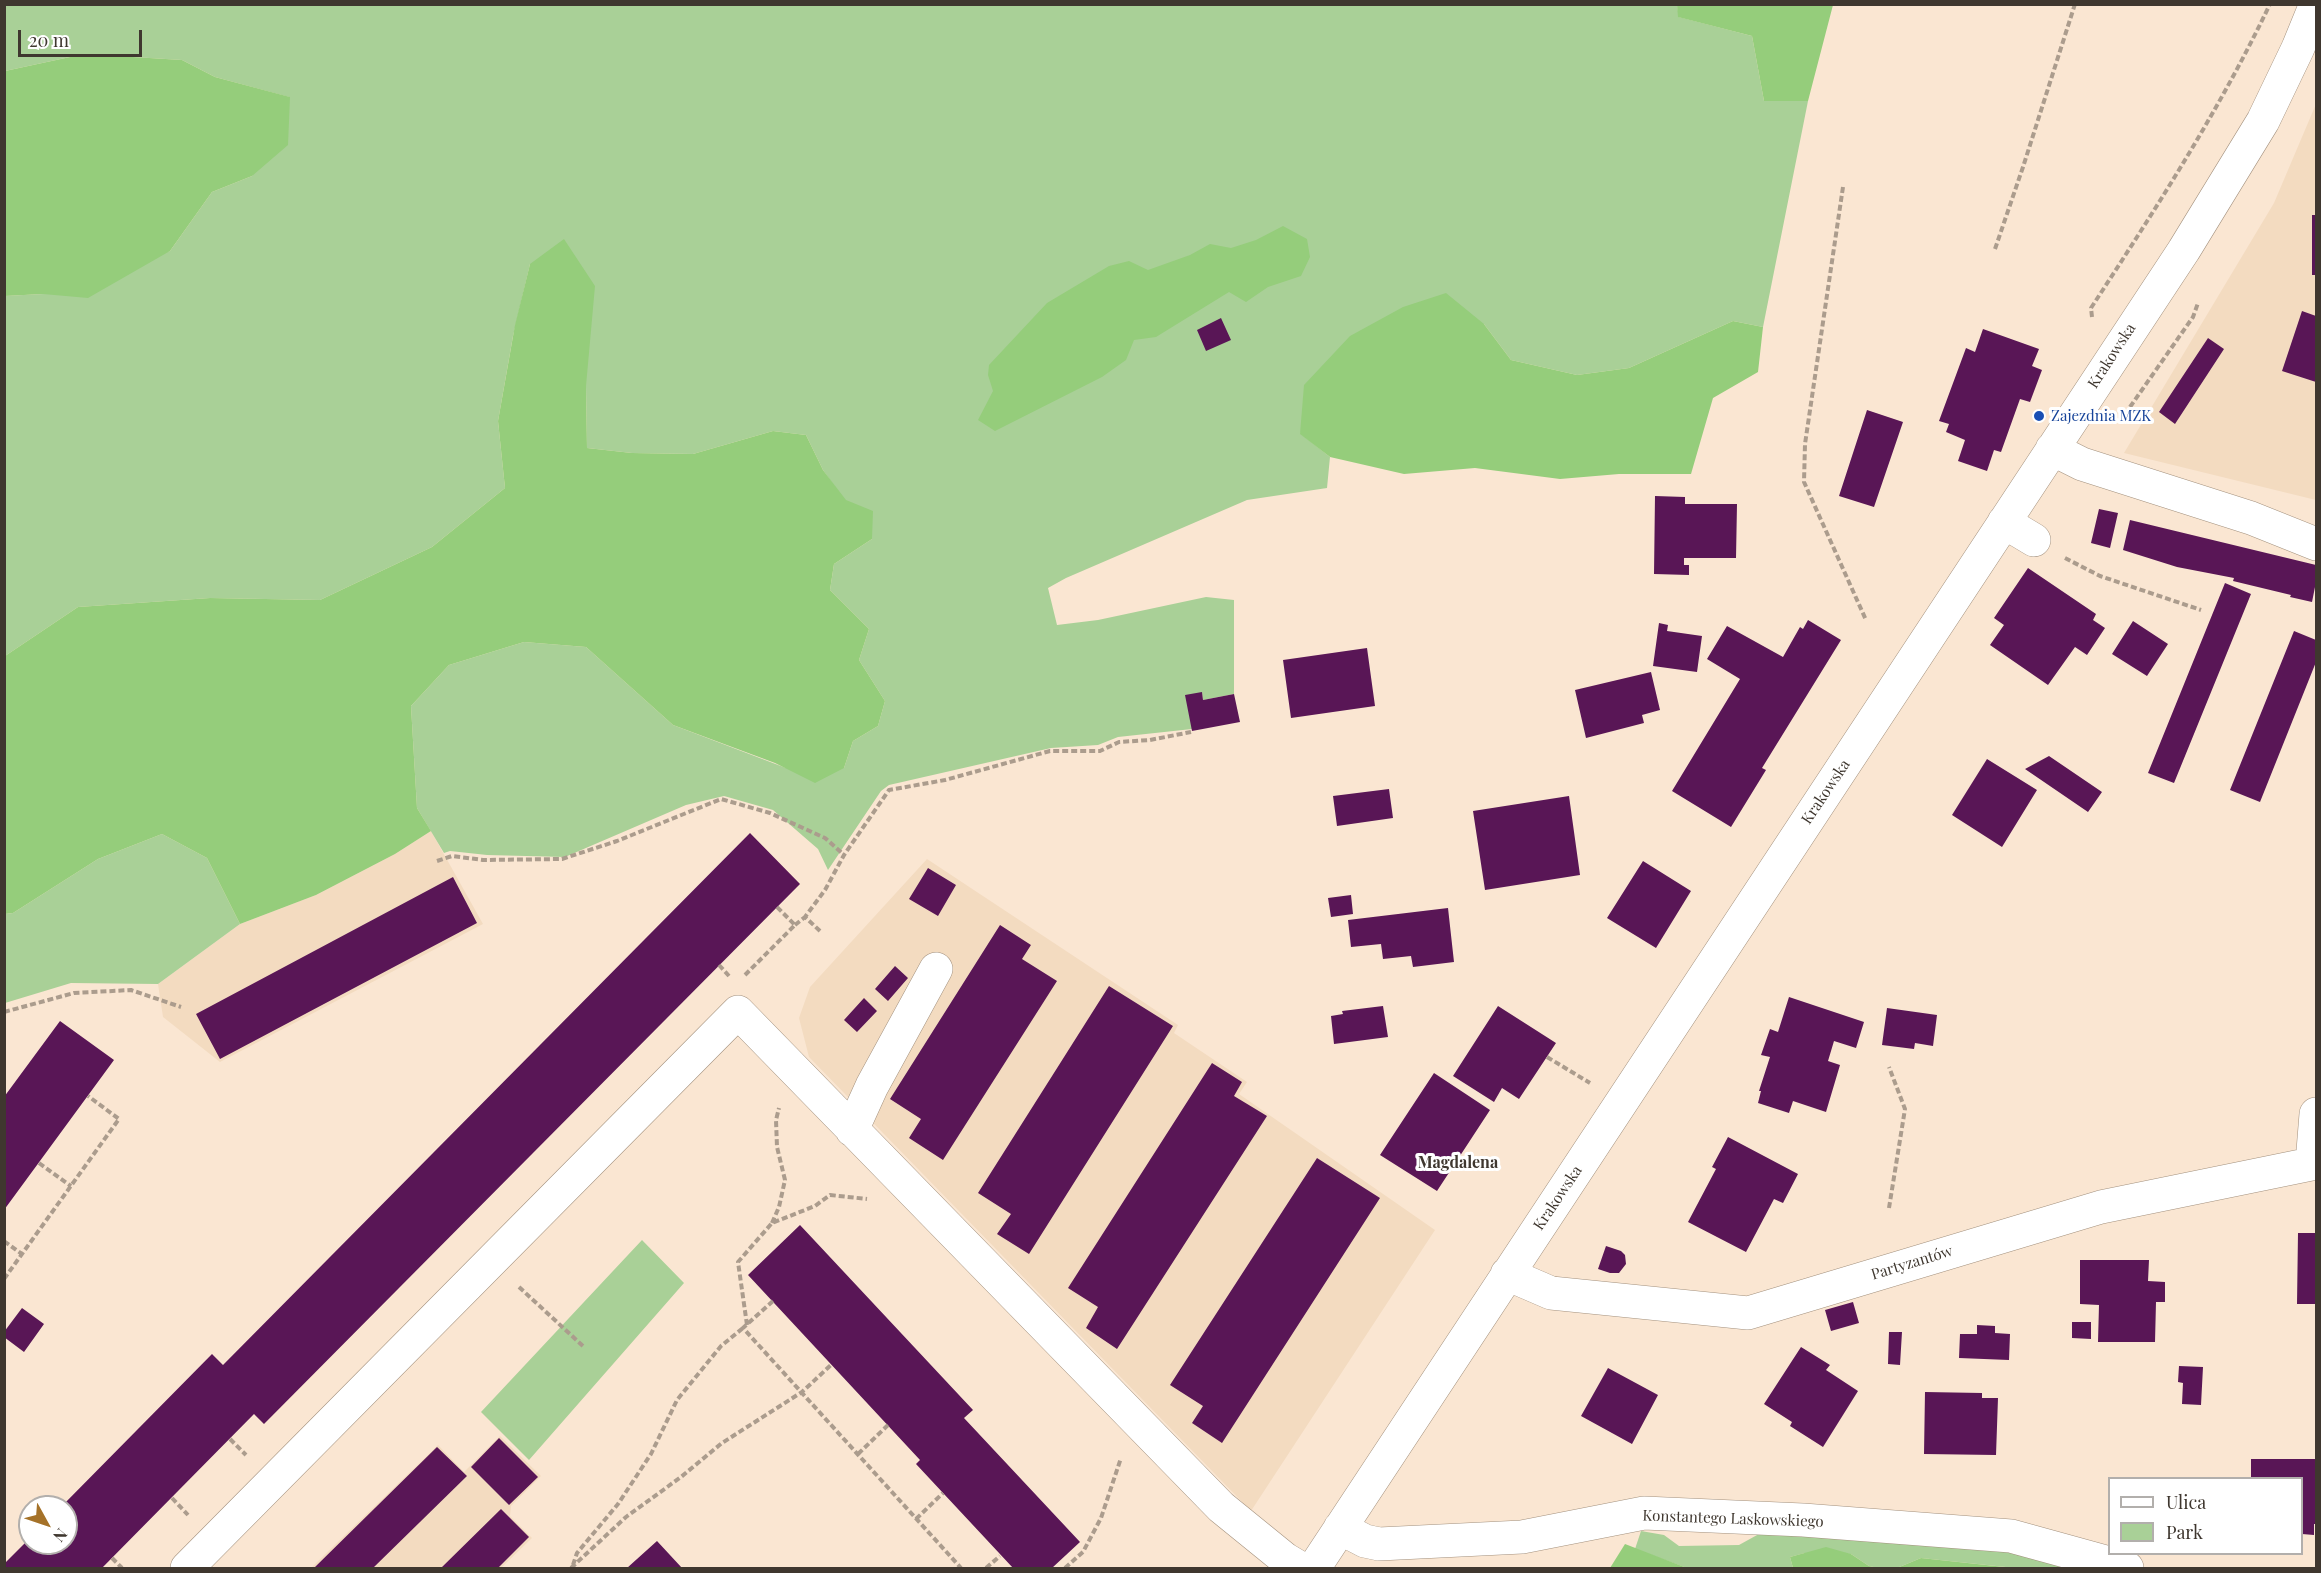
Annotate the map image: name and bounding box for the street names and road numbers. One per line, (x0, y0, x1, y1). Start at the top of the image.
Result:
street label: Krakowska (2084, 320, 2140, 392)
street label: Krakowska (1798, 756, 1854, 828)
street label: Krakowska (1530, 1162, 1586, 1234)
street label: Partyzantów (1869, 1242, 1955, 1284)
street label: Konstantego Laskowskiego (1642, 1507, 1824, 1531)

